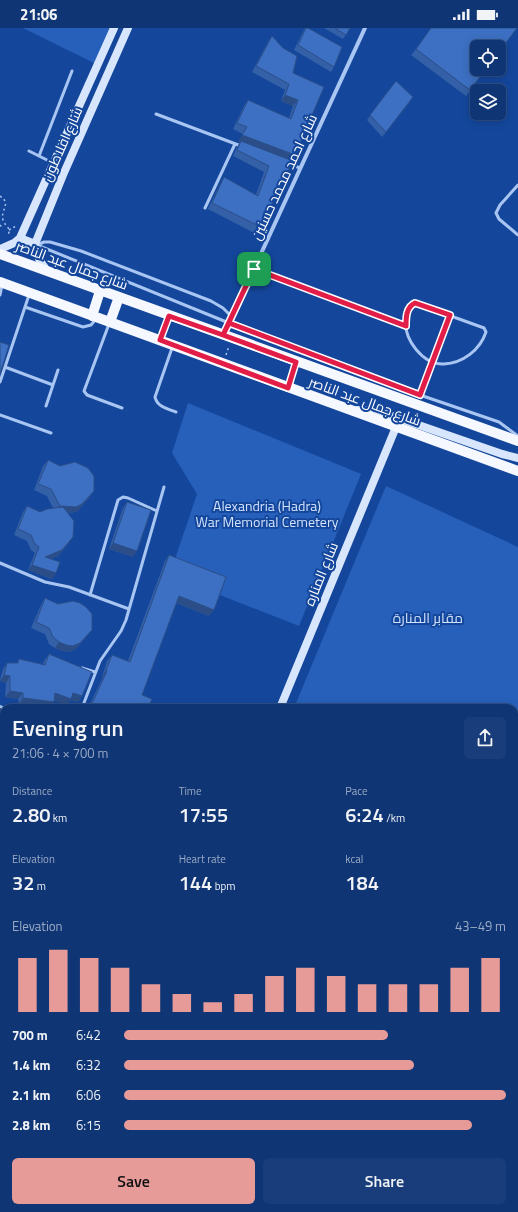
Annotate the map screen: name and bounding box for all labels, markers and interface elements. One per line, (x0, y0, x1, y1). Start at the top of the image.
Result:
text: 21:06 (20, 3, 57, 26)
map controls (470, 40, 506, 120)
button: locate (470, 40, 506, 76)
button: layers (470, 84, 506, 120)
street label: شارع افلاطون (36, 103, 87, 184)
street label: شارع احمد محمد حسنين (245, 110, 322, 243)
street label: شارع جمال عبد الناصر (12, 234, 131, 295)
pin (237, 252, 271, 286)
icon: arrive (243, 258, 265, 280)
street label: شارع جمال عبد الناصر (305, 370, 424, 431)
park label: Alexandria (Hadra) War Memorial Cemetery (195, 495, 339, 532)
street label: شارع المناره (298, 539, 343, 609)
park label: مقابر المنارة (393, 607, 463, 628)
text: Evening run (12, 711, 123, 745)
button: share (464, 717, 506, 759)
text: 21:06 · 4 × 700 m (12, 743, 108, 763)
text: Distance (12, 783, 52, 799)
text: Time (179, 783, 202, 799)
text: Pace (345, 783, 368, 799)
text: 2.80 (12, 799, 50, 830)
text: 17:55 (179, 799, 228, 830)
text: 6:24 (345, 799, 384, 830)
text: km (50, 810, 67, 826)
text: /km (384, 810, 405, 826)
text: Elevation (12, 851, 55, 867)
text: Heart rate (179, 851, 226, 867)
text: kcal (345, 851, 363, 867)
text: 32 (12, 867, 34, 898)
text: 144 (179, 867, 212, 898)
text: 184 (345, 867, 379, 898)
text: m (34, 878, 46, 894)
text: bpm (212, 878, 235, 894)
text: Elevation (12, 916, 63, 936)
text: 43–49 m (455, 916, 506, 936)
text: 700 m (12, 1025, 48, 1045)
text: 6:42 (76, 1025, 101, 1045)
text: 1.4 km (12, 1055, 50, 1075)
text: 6:32 (76, 1055, 101, 1075)
text: 2.1 km (12, 1085, 50, 1105)
text: 6:06 (76, 1085, 101, 1105)
text: 2.8 km (12, 1115, 50, 1135)
text: 6:15 (76, 1115, 101, 1135)
button: Save (12, 1158, 255, 1204)
button: Share (263, 1158, 506, 1204)

